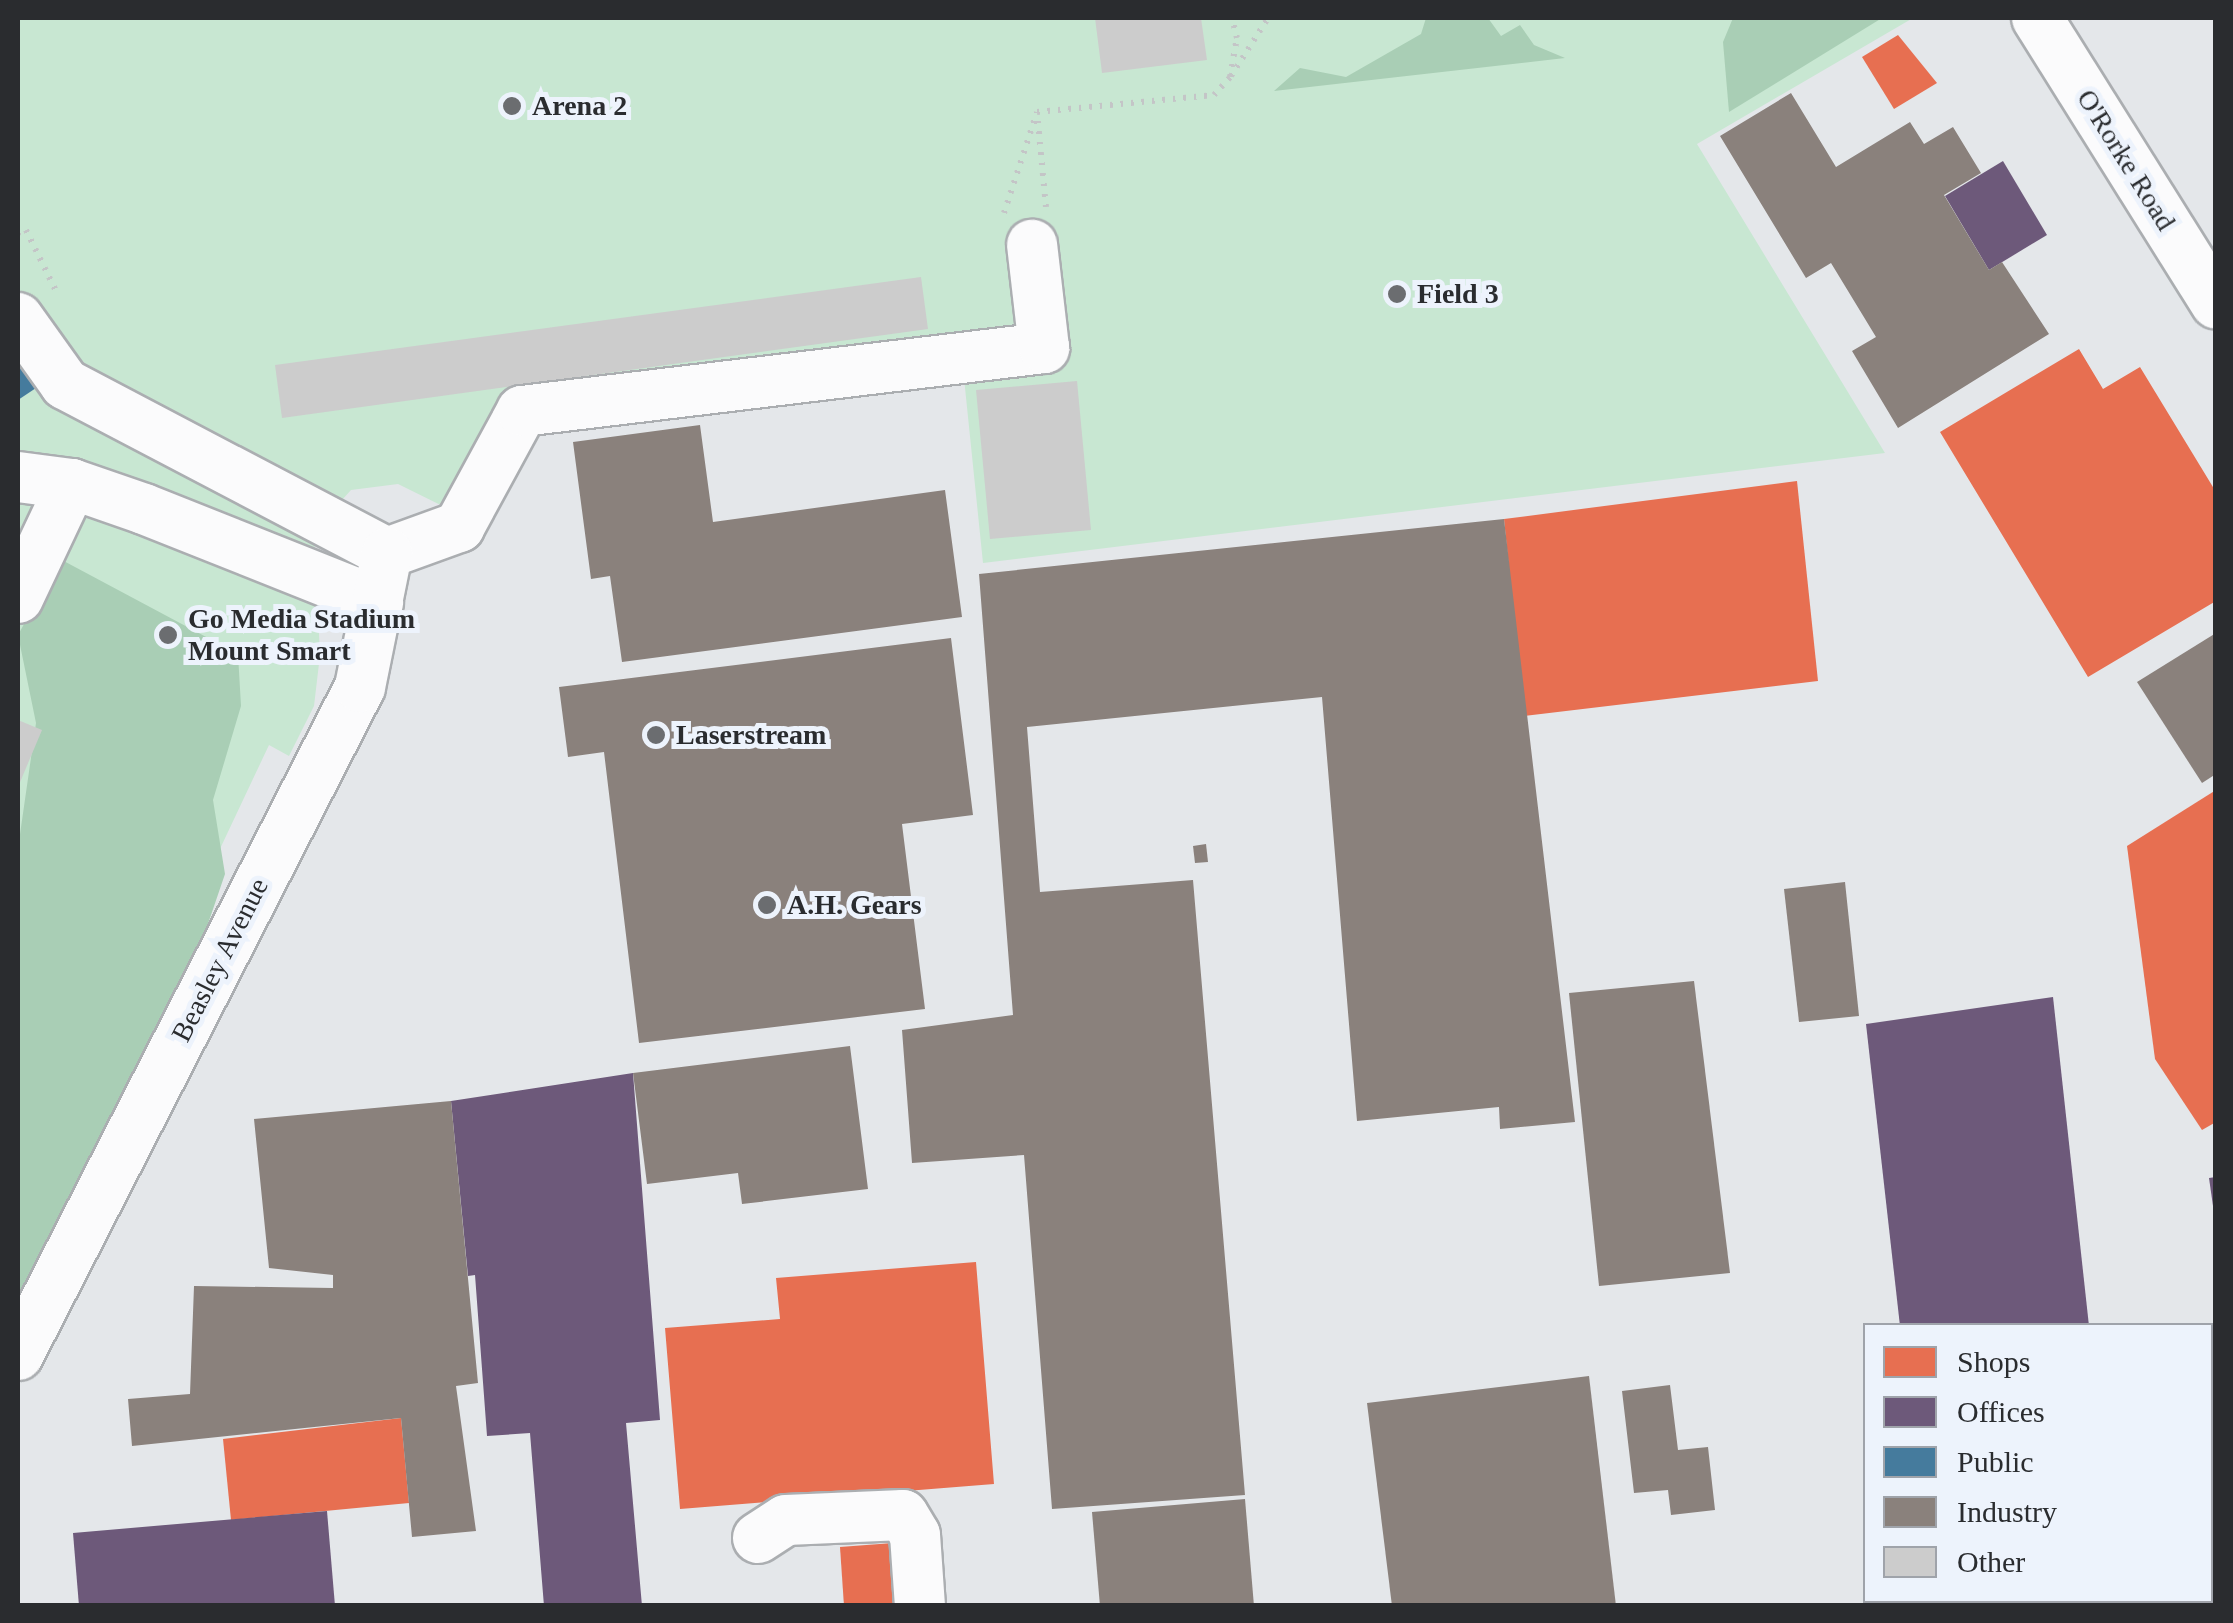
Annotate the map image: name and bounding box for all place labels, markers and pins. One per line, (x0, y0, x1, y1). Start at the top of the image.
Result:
place label: Arena 2 (532, 89, 627, 123)
marker: Arena 2 (501, 95, 523, 117)
place label: Field 3 (1417, 277, 1499, 311)
marker: Field 3 (1386, 283, 1408, 305)
place label: Go Media Stadium Mount Smart (188, 602, 415, 668)
marker: Go Media Stadium Mount Smart (157, 624, 179, 646)
place label: Laserstream (676, 718, 826, 752)
marker: Laserstream (645, 724, 667, 746)
place label: A.H. Gears (787, 888, 922, 922)
marker: A.H. Gears (756, 894, 778, 916)

